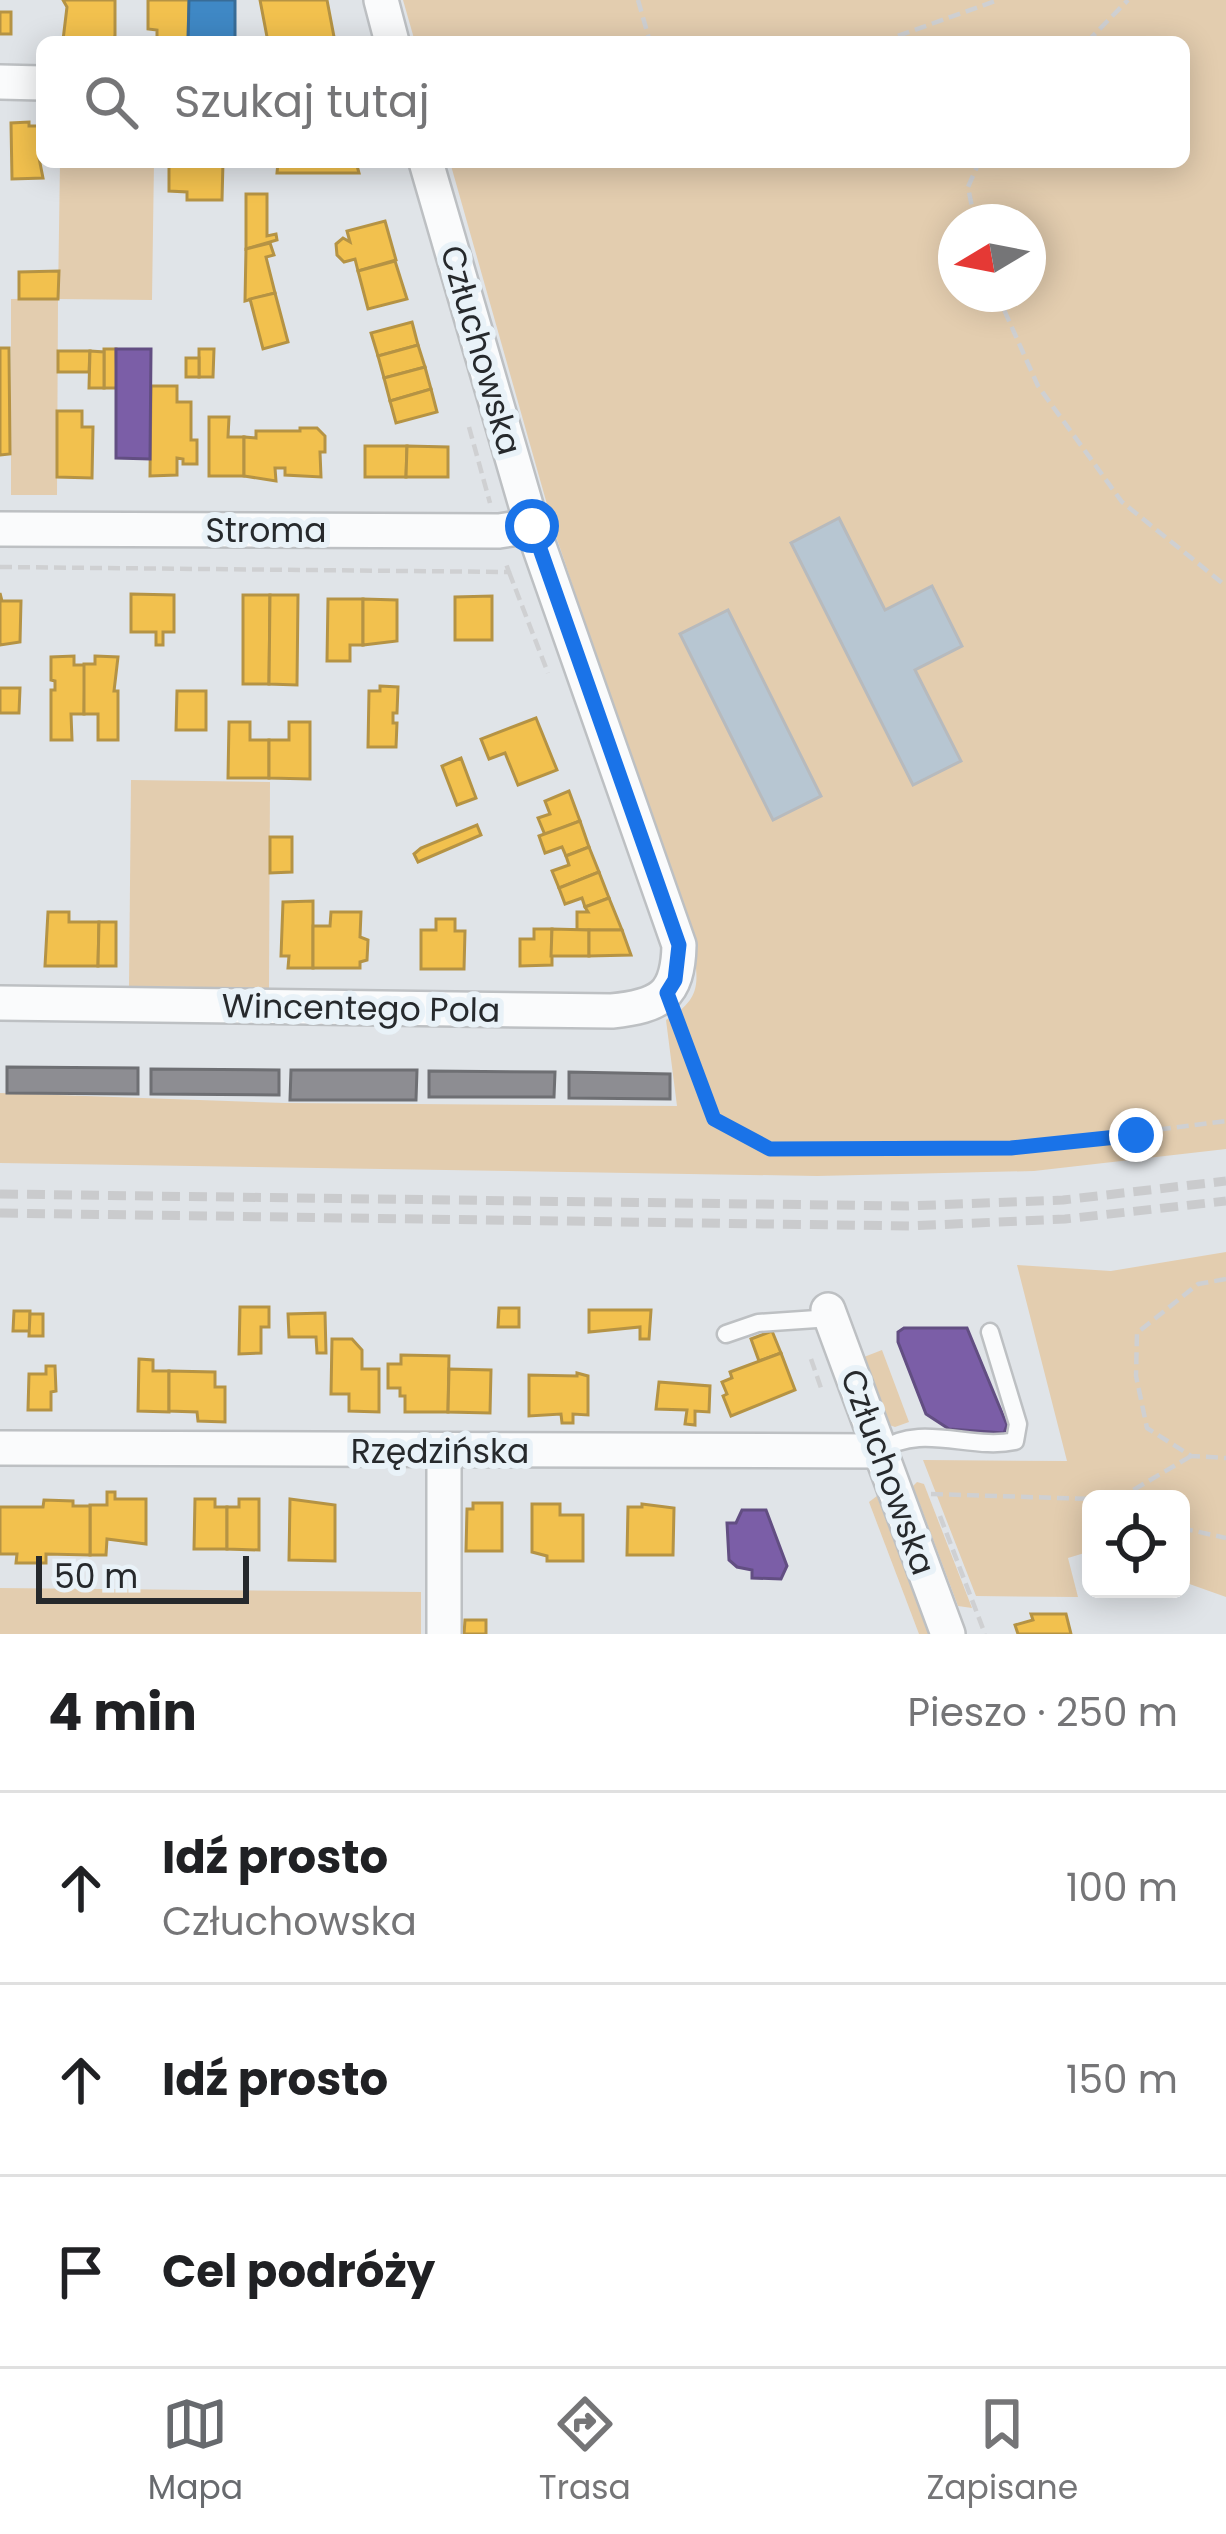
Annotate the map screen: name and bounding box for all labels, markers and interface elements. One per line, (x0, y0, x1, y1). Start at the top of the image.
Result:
search box (36, 36, 1190, 168)
icon: search (78, 69, 144, 135)
text: Szukaj tutaj (174, 70, 430, 133)
north arrow (938, 204, 1046, 312)
street label: Człuchowska (429, 240, 533, 460)
route start (505, 499, 559, 553)
street label: Stroma (205, 507, 327, 554)
street label: Wincentego Pola (221, 982, 501, 1034)
route end (1109, 1108, 1163, 1162)
street label: Człuchowska (829, 1363, 947, 1581)
street label: Rzędzińska (351, 1428, 529, 1475)
map controls (1082, 1490, 1190, 1598)
button: locate (1082, 1490, 1190, 1598)
scale bar (36, 1550, 249, 1603)
text: 50 m (54, 1553, 138, 1600)
text: 4 min (48, 1676, 197, 1748)
text: Pieszo · 250 m (907, 1685, 1178, 1740)
text: Idź prosto (162, 1826, 388, 1889)
icon: ahead (48, 1855, 114, 1921)
text: 100 m (1066, 1860, 1178, 1915)
text: Człuchowska (162, 1894, 417, 1949)
icon: ahead (48, 2047, 114, 2113)
text: Idź prosto (162, 2048, 388, 2111)
text: 150 m (1066, 2052, 1178, 2107)
icon: arrive (48, 2239, 114, 2305)
text: Cel podróży (162, 2240, 435, 2303)
tab: Mapa (148, 2391, 243, 2513)
tab: Trasa (539, 2391, 631, 2513)
tab: Zapisane (926, 2391, 1078, 2513)

